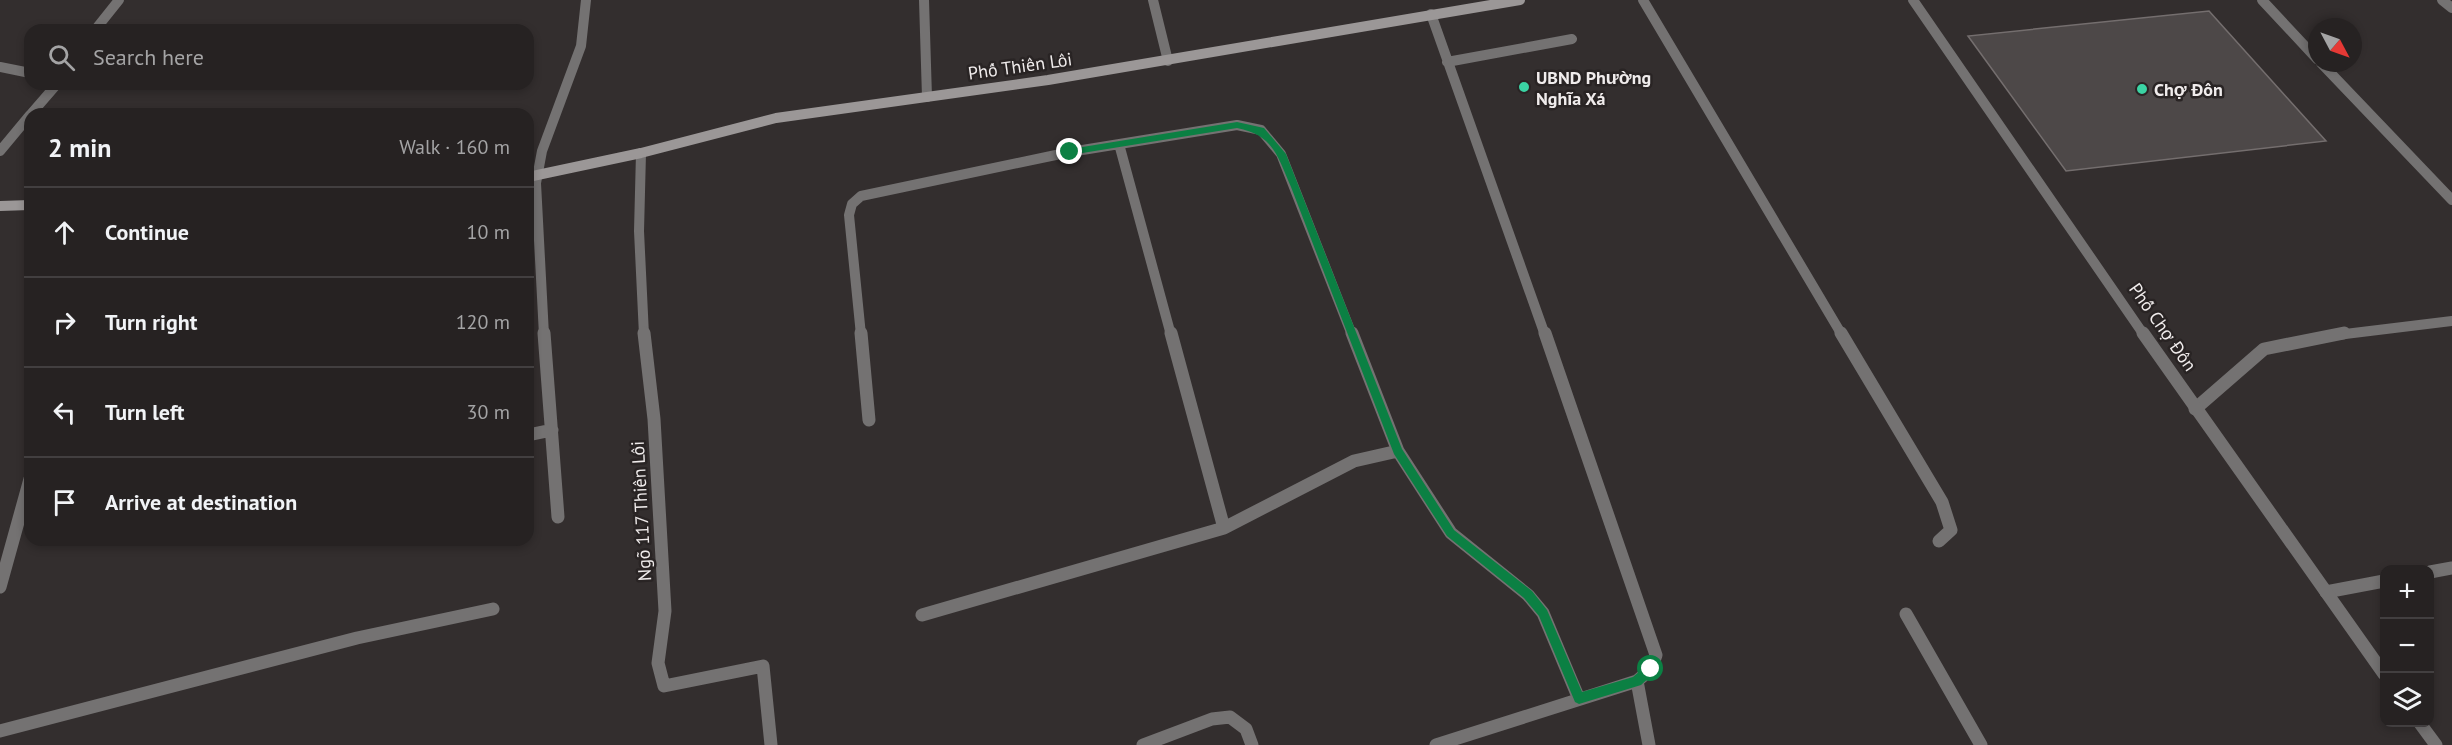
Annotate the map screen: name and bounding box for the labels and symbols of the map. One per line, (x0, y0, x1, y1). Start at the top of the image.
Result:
north arrow (2308, 18, 2362, 72)
street label: Phố Thiên Lôi (966, 47, 1074, 85)
place label: UBND Phường Nghĩa Xá (1536, 66, 1651, 110)
place label: Chợ Đôn (2154, 78, 2223, 101)
marker: UBND Phường Nghĩa Xá (1517, 80, 1531, 94)
marker: Chợ Đôn (2135, 82, 2149, 96)
route end (1056, 138, 1082, 164)
street label: Phố Chợ Đôn (2124, 278, 2202, 376)
street label: Ngõ 117 Thiên Lôi (626, 440, 656, 582)
route start (1637, 655, 1663, 681)

